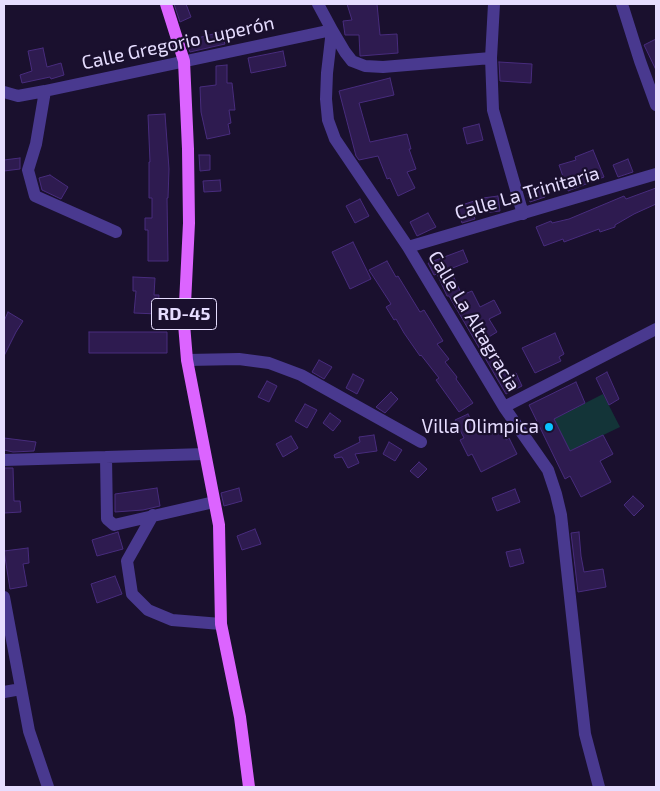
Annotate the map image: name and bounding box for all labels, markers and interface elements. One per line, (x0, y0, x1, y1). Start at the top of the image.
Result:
street label: Calle Gregorio Luperón (80, 11, 276, 75)
street label: Calle La Trinitaria (452, 161, 602, 225)
street label: Calle La Altagracia (423, 247, 525, 395)
road number: RD-45 (152, 298, 216, 329)
place label: Villa Olimpica (422, 416, 539, 438)
marker: Villa Olimpica (543, 421, 555, 433)

